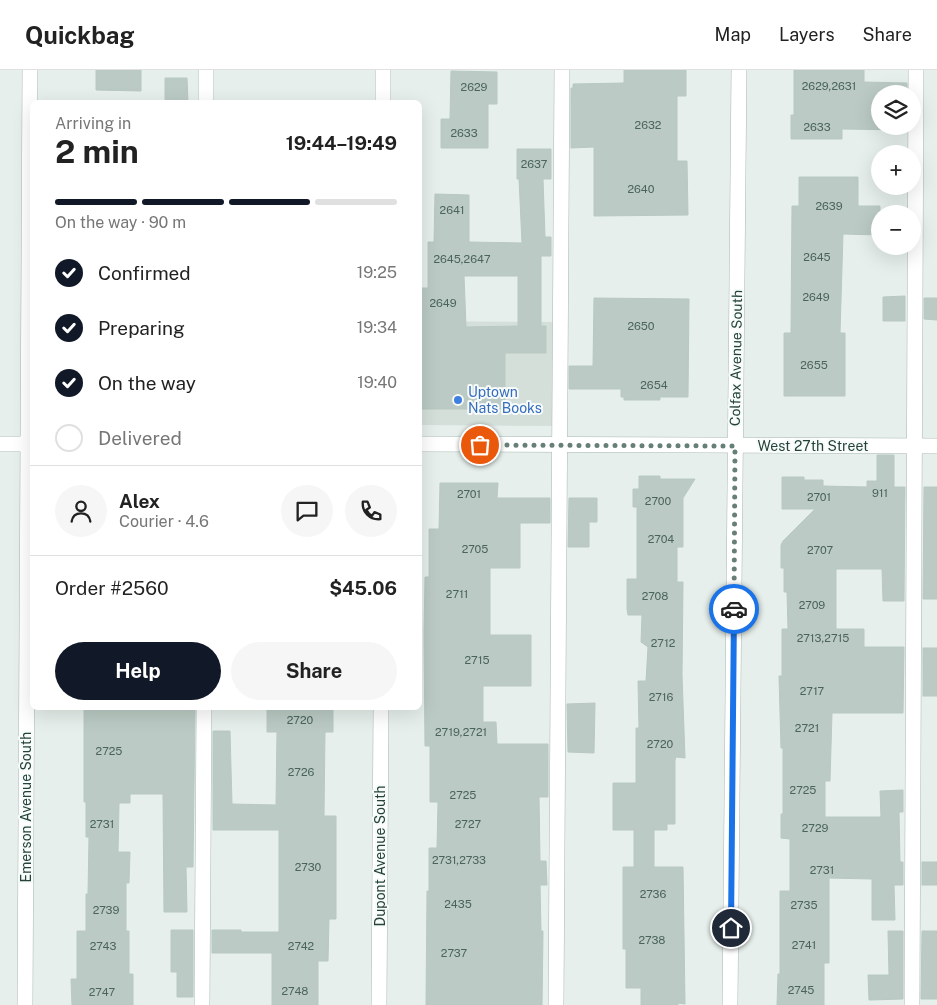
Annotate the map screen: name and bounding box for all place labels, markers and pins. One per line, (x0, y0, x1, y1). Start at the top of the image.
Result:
place label: Uptown Nats Books (468, 384, 542, 416)
marker: Uptown Nats Books (452, 394, 464, 406)
pin (459, 424, 501, 466)
pin (710, 907, 752, 949)

